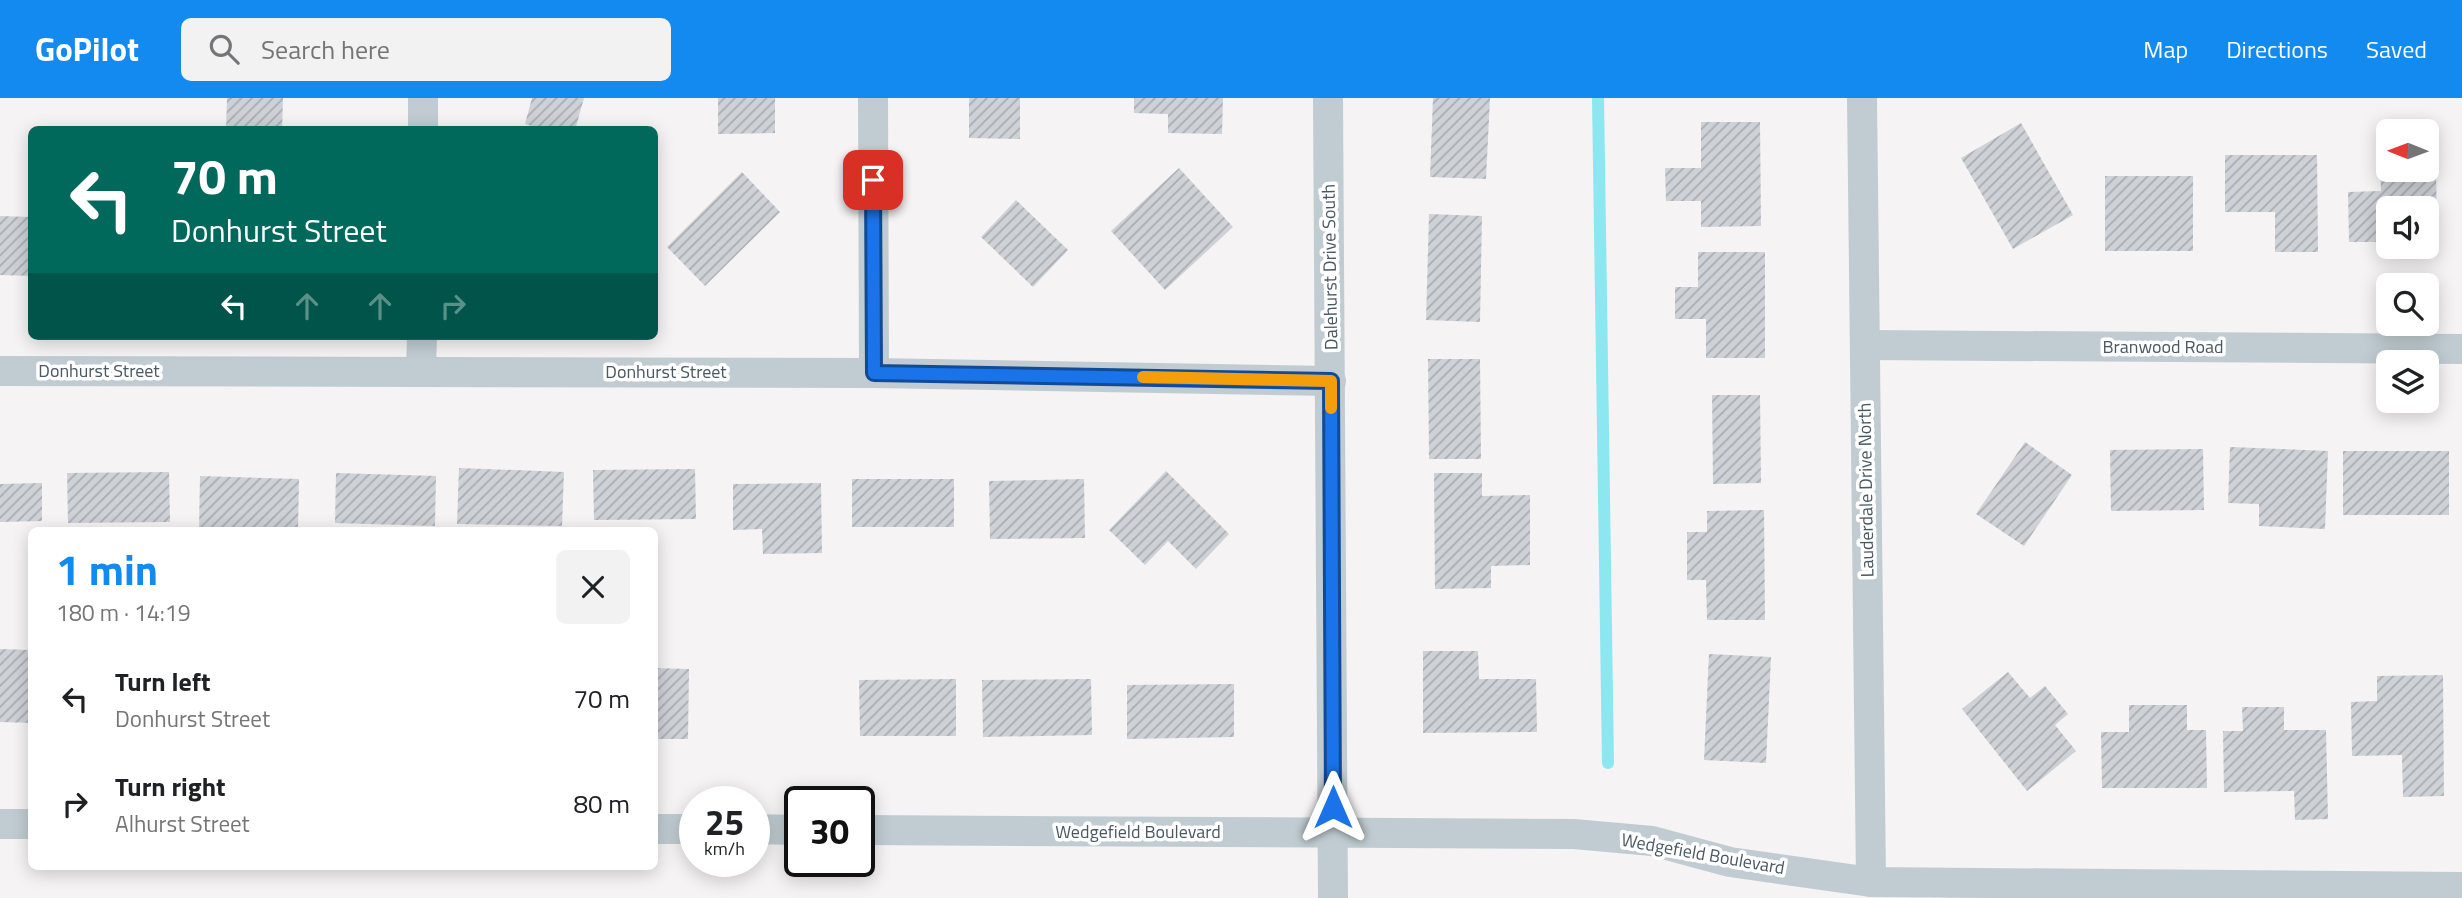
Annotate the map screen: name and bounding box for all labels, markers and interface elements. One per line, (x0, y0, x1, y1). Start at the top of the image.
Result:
search box (181, 18, 671, 81)
text: GoPilot (35, 24, 139, 74)
icon: search (205, 30, 243, 68)
text: Search here (261, 30, 390, 69)
text: Map (2143, 31, 2188, 67)
text: Directions (2226, 31, 2328, 67)
text: Saved (2366, 31, 2427, 67)
north arrow (2376, 119, 2440, 182)
map controls (2376, 119, 2439, 413)
text: 70 m (171, 138, 278, 213)
pin (843, 150, 903, 210)
icon: left (56, 154, 147, 245)
icon: arrive (854, 161, 892, 199)
street label: Dalehurst Drive South (1315, 184, 1344, 350)
button: sound (2376, 196, 2439, 259)
text: Donhurst Street (171, 206, 387, 254)
button: search (2376, 273, 2439, 336)
icon: left (215, 287, 253, 325)
icon: ahead (288, 287, 326, 325)
icon: ahead (361, 287, 399, 325)
icon: right (434, 287, 472, 325)
street label: Branwood Road (2103, 333, 2224, 360)
button: layers (2376, 350, 2439, 413)
street label: Donhurst Street (38, 357, 160, 384)
street label: Donhurst Street (605, 358, 727, 385)
street label: Lauderdale Drive North (1850, 402, 1881, 578)
text: 1 min (56, 537, 158, 601)
button: close (556, 550, 630, 624)
text: 180 m · 14:19 (56, 595, 191, 630)
text: Turn left (115, 662, 210, 701)
text: 70 m (573, 679, 630, 718)
icon: left (56, 680, 94, 718)
text: Donhurst Street (115, 701, 270, 736)
text: Turn right (115, 767, 226, 806)
position arrow (1296, 770, 1370, 844)
text: 80 m (573, 784, 630, 823)
icon: right (56, 785, 94, 823)
speed limit sign: 30 (784, 786, 875, 877)
text: 25 (705, 795, 744, 849)
text: Alhurst Street (115, 806, 250, 841)
street label: Wedgefield Boulevard (1055, 818, 1221, 845)
street label: Wedgefield Boulevard (1619, 826, 1787, 881)
text: km/h (704, 835, 745, 862)

